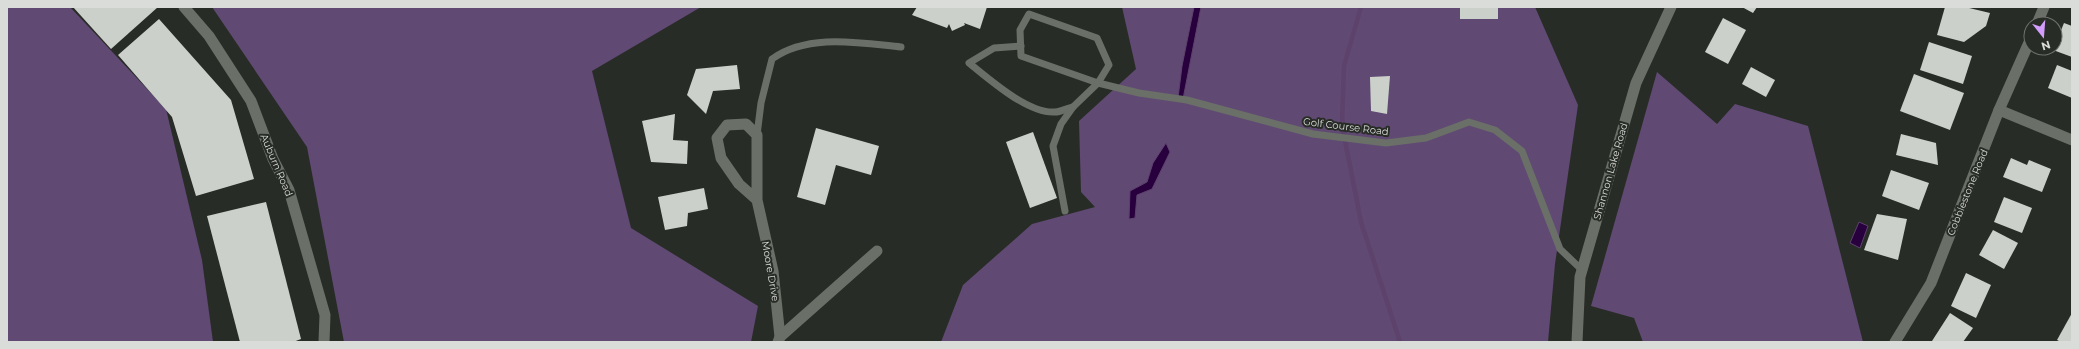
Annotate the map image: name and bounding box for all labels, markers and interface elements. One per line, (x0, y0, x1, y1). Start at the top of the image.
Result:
north arrow (2023, 16, 2063, 56)
text: N (2040, 38, 2052, 54)
street label: Golf Course Road (1302, 115, 1390, 138)
street label: Shannon Lake Road (1590, 121, 1631, 221)
street label: Auburn Road (258, 132, 296, 198)
street label: Cobblestone Road (1944, 147, 1991, 237)
street label: Moore Drive (759, 240, 782, 302)

